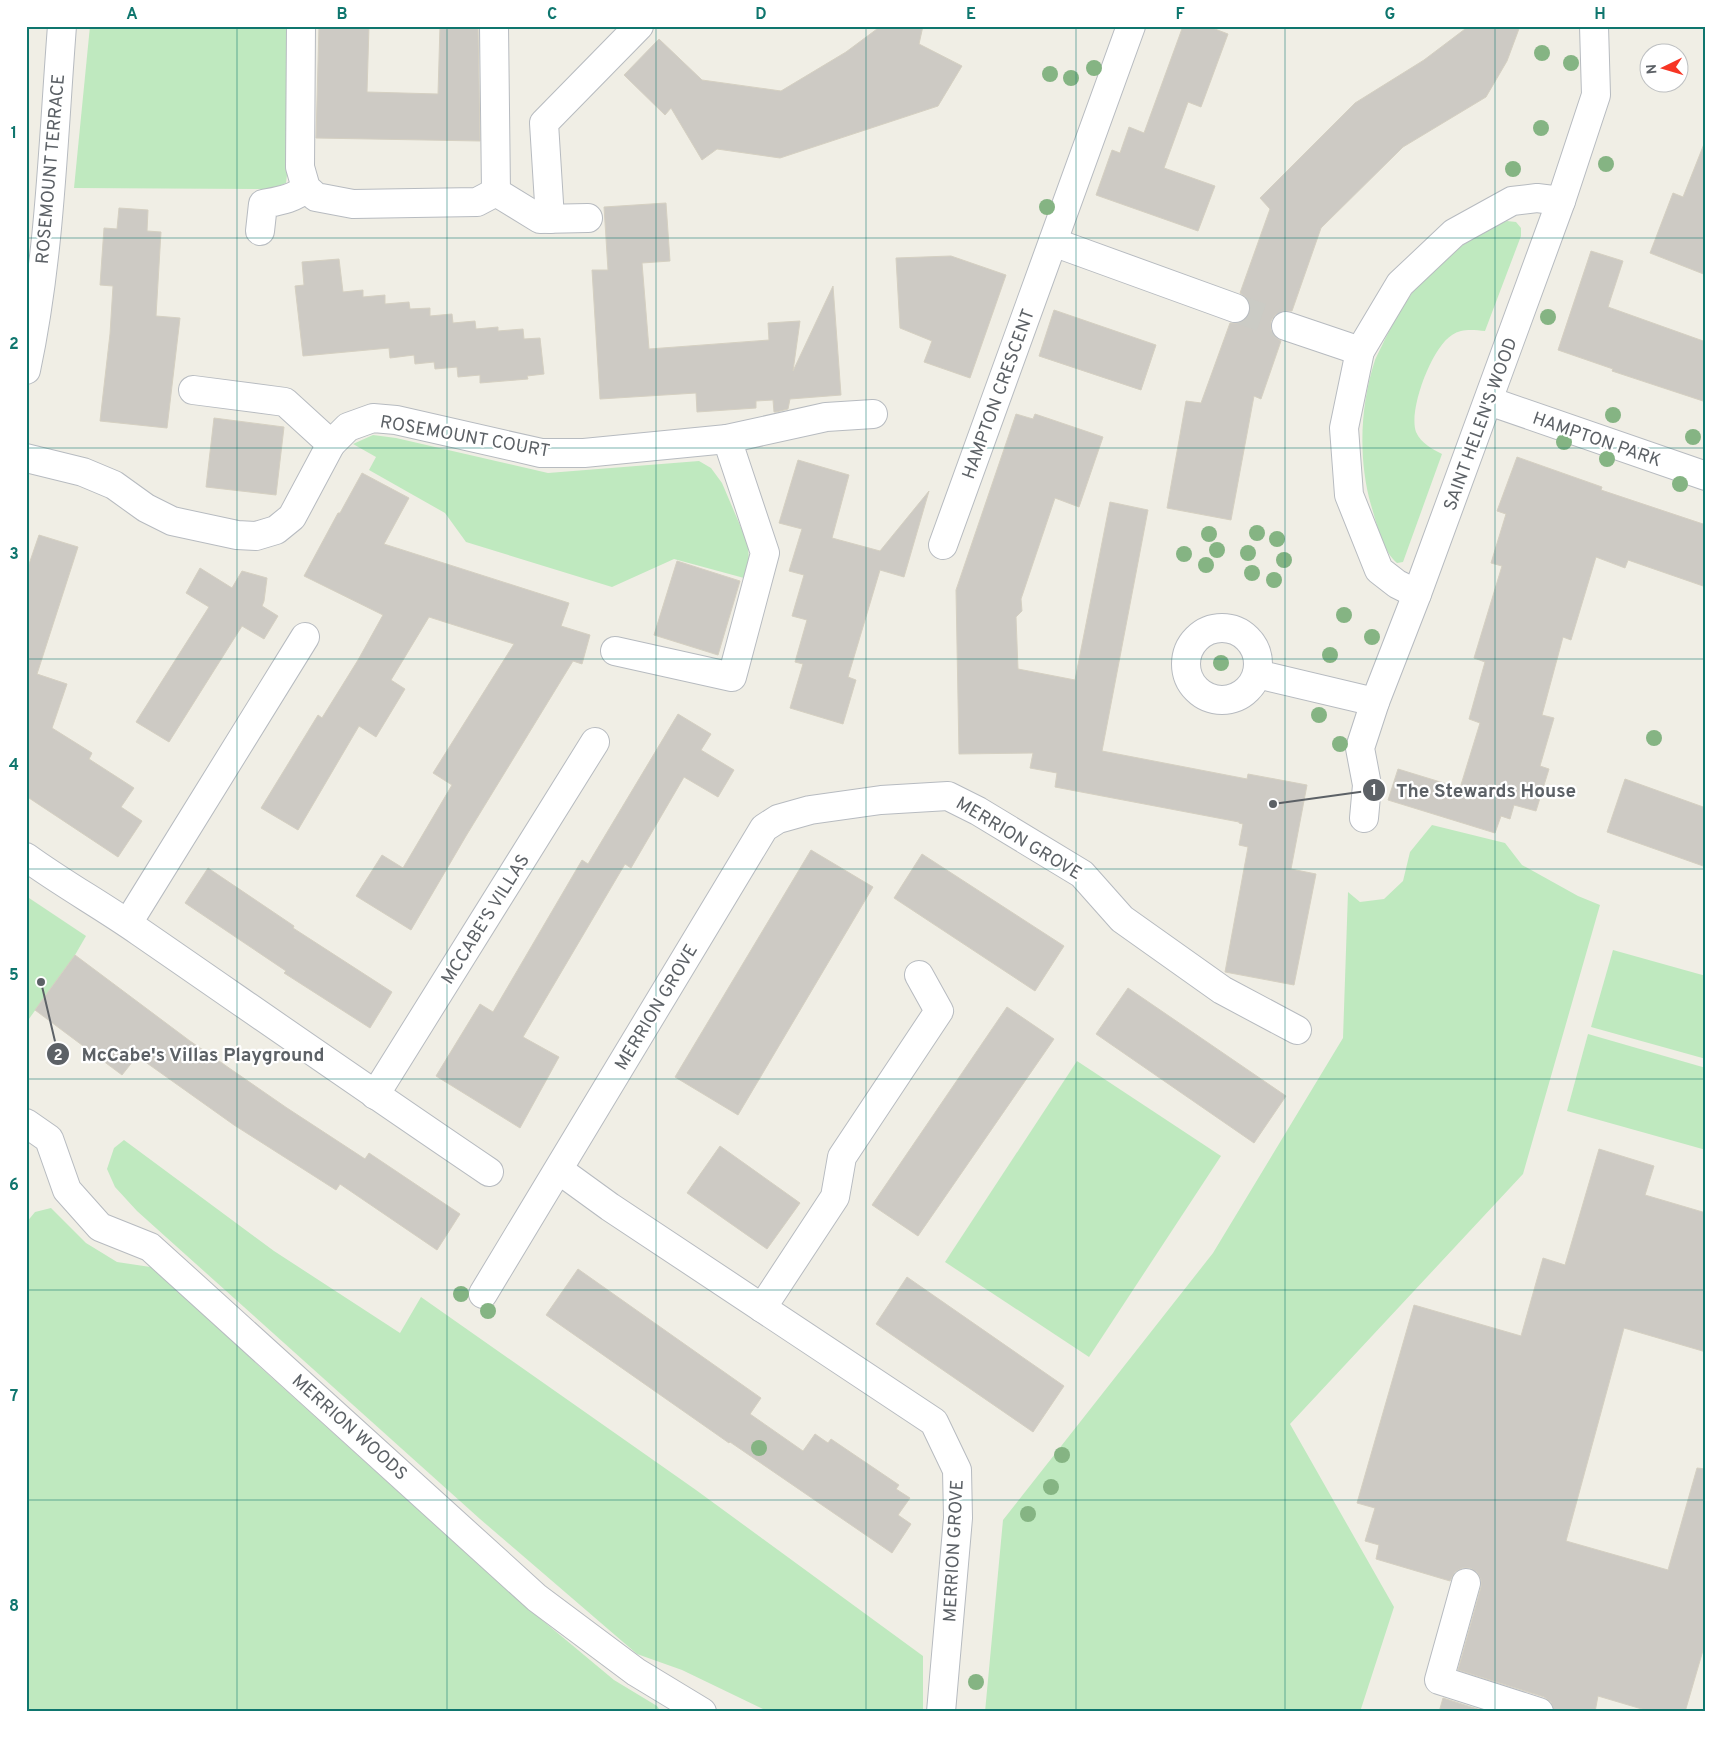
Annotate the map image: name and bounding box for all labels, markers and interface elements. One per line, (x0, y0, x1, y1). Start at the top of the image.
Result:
text: A (126, 5, 138, 25)
text: B (336, 5, 348, 25)
text: C (547, 5, 557, 25)
text: D (755, 5, 767, 25)
text: E (966, 5, 976, 25)
text: F (1175, 5, 1185, 25)
text: G (1385, 5, 1395, 25)
text: H (1594, 5, 1606, 25)
north arrow (1640, 42, 1690, 92)
text: N (1644, 63, 1661, 75)
street label: ROSEMOUNT TERRACE (32, 73, 71, 265)
text: 1 (11, 124, 17, 144)
street label: HAMPTON CRESCENT (958, 306, 1041, 483)
text: 2 (9, 335, 19, 355)
street label: SAINT HELEN'S WOOD (1439, 335, 1523, 514)
street label: HAMPTON PARK (1529, 408, 1664, 473)
street label: ROSEMOUNT COURT (378, 411, 552, 464)
text: 3 (9, 545, 19, 565)
text: 4 (9, 756, 19, 776)
callout: The Stewards House (1361, 773, 1586, 807)
text: The Stewards House (1396, 780, 1576, 804)
text: 1 (1371, 782, 1377, 801)
street label: MERRION GROVE (951, 793, 1085, 886)
street label: MCCABE'S VILLAS (437, 850, 536, 989)
street label: MERRION GROVE (611, 941, 704, 1075)
text: 5 (9, 966, 19, 986)
callout: McCabe's Villas Playground (46, 1037, 335, 1071)
text: McCabe's Villas Playground (81, 1044, 325, 1068)
text: 2 (53, 1047, 63, 1066)
text: 6 (9, 1176, 19, 1196)
street label: MERRION WOODS (286, 1370, 412, 1486)
text: 7 (10, 1387, 18, 1407)
street label: MERRION GROVE (939, 1479, 970, 1623)
text: 8 (9, 1597, 19, 1617)

